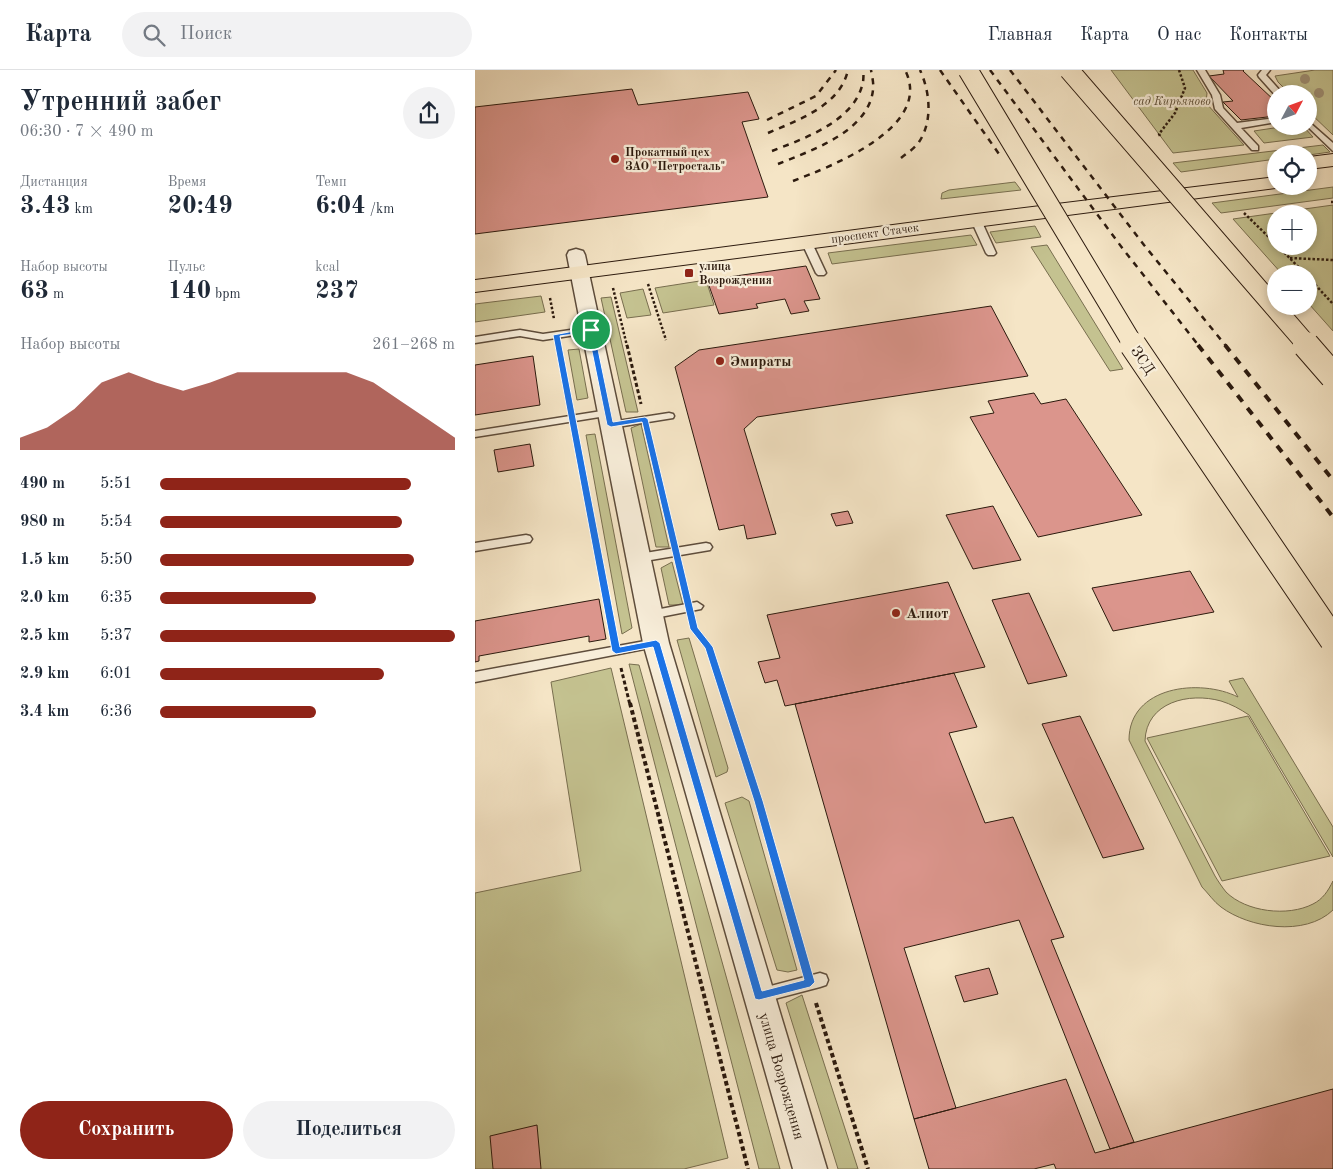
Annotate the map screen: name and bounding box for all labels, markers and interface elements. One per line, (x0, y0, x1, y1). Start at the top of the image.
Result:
search box (122, 12, 472, 57)
icon: search (140, 21, 168, 49)
text: Карта (25, 23, 92, 47)
text: Поиск (180, 25, 232, 44)
text: Главная (988, 26, 1052, 44)
text: Карта (1080, 26, 1129, 44)
text: О нас (1157, 26, 1201, 44)
text: Контакты (1229, 26, 1308, 44)
north arrow (1267, 85, 1317, 135)
map controls (1267, 85, 1317, 315)
button: share (403, 87, 455, 139)
text: Утренний забег (20, 89, 221, 117)
park label: сад Кирьяново (1133, 96, 1211, 108)
text: 06:30 · 7 × 490 m (20, 124, 153, 140)
button: locate (1267, 145, 1317, 195)
place label: Прокатный цех ЗАО "Петросталь" (625, 147, 725, 173)
marker: Прокатный цех ЗАО "Петросталь" (609, 153, 621, 165)
text: Дистанция (20, 175, 88, 189)
text: Время (168, 175, 206, 189)
text: Темп (315, 175, 347, 189)
text: 3.43 (20, 194, 71, 219)
text: 20:49 (168, 194, 233, 219)
text: 6:04 (315, 194, 366, 219)
text: km (71, 202, 93, 216)
text: /km (366, 202, 394, 216)
button: + (1267, 205, 1317, 255)
street label: проспект Стачек (831, 222, 920, 246)
text: Набор высоты (20, 260, 108, 274)
text: Пульс (168, 260, 205, 274)
text: kcal (315, 260, 339, 274)
place label: улица Возрождения (699, 261, 772, 287)
button: − (1267, 265, 1317, 315)
marker: улица Возрождения (683, 267, 695, 279)
text: 63 (20, 279, 49, 304)
text: 140 (168, 279, 211, 304)
text: 237 (315, 279, 359, 304)
text: m (49, 287, 64, 301)
text: bpm (211, 287, 241, 301)
pin (570, 309, 612, 351)
icon: arrive (577, 316, 605, 344)
text: Набор высоты (20, 337, 120, 353)
text: 261–268 m (372, 337, 455, 353)
street label: ЗСД (1127, 344, 1157, 378)
marker: Эмираты (714, 355, 726, 367)
place label: Эмираты (730, 355, 792, 370)
text: 490 m (20, 476, 65, 492)
text: 5:51 (100, 476, 132, 492)
text: 980 m (20, 514, 65, 530)
text: 5:54 (100, 514, 132, 530)
text: 1.5 km (20, 552, 69, 568)
text: 5:50 (100, 552, 132, 568)
text: 2.0 km (20, 590, 69, 606)
text: 6:35 (100, 590, 132, 606)
marker: Алиот (890, 607, 902, 619)
place label: Алиот (906, 607, 949, 622)
text: 2.5 km (20, 628, 69, 644)
text: 5:37 (100, 628, 132, 644)
text: 2.9 km (20, 666, 69, 682)
text: 6:01 (100, 666, 132, 682)
text: 3.4 km (20, 704, 69, 720)
text: 6:36 (100, 704, 132, 720)
street label: улица Возрождения (755, 1011, 806, 1142)
button: Сохранить (20, 1101, 233, 1159)
button: Поделиться (243, 1101, 455, 1159)

